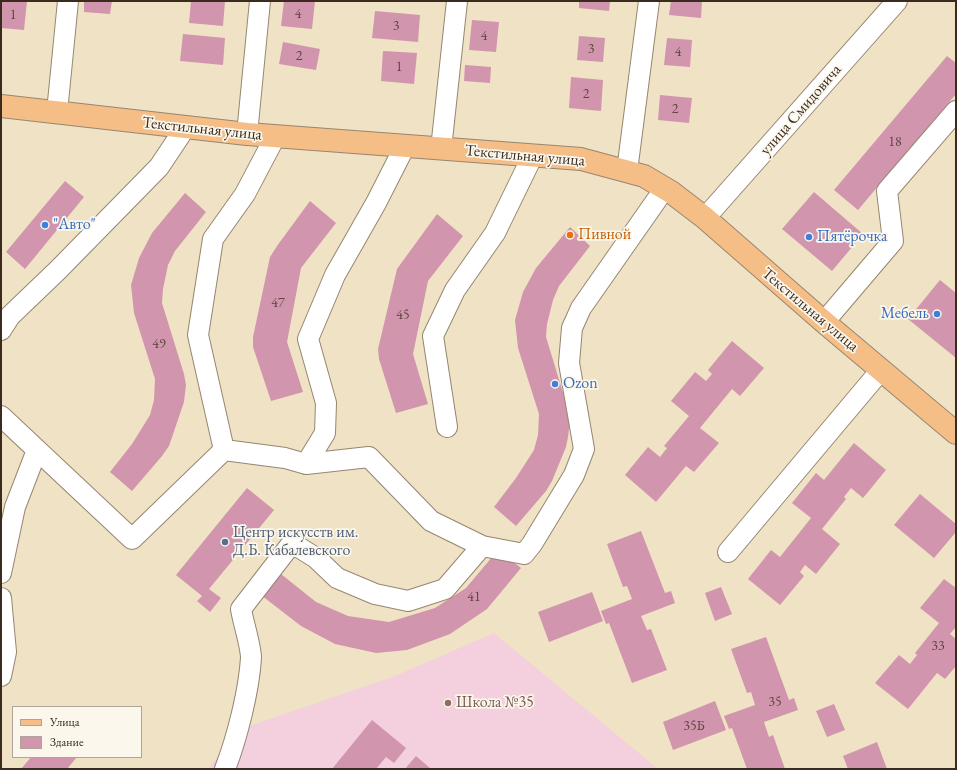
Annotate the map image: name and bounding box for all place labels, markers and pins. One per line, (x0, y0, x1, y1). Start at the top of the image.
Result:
place label: "Авто" (53, 215, 96, 235)
marker: "Авто" (40, 220, 50, 230)
place label: Пивной (578, 225, 631, 245)
place label: Пятёрочка (817, 227, 887, 247)
marker: Пивной (565, 230, 575, 240)
marker: Пятёрочка (804, 232, 814, 242)
place label: Мебель (881, 304, 929, 324)
marker: Мебель (932, 309, 942, 319)
place label: Ozon (563, 374, 598, 394)
marker: Ozon (550, 379, 560, 389)
place label: Центр искусств им. Д.Б. Кабалевского (233, 523, 358, 561)
marker: Центр искусств им. Д.Б. Кабалевского (220, 537, 230, 547)
place label: Школа №35 (456, 693, 534, 713)
marker: Школа №35 (443, 698, 453, 708)

